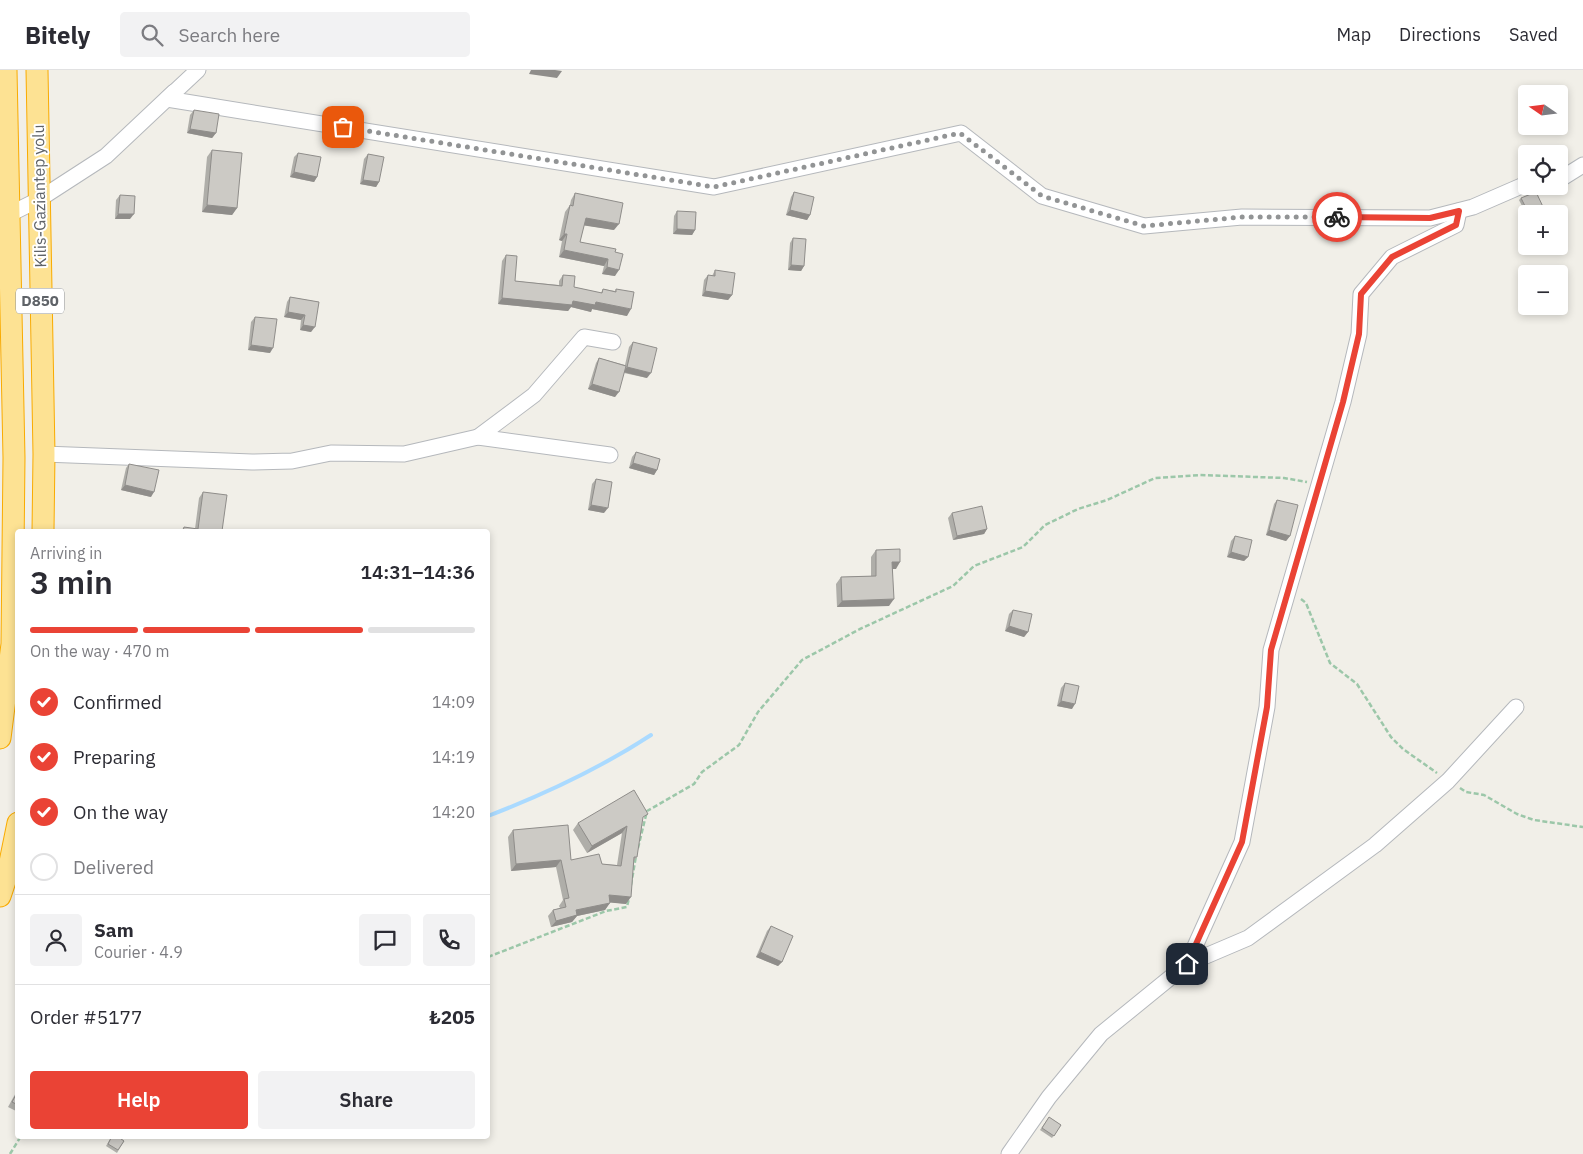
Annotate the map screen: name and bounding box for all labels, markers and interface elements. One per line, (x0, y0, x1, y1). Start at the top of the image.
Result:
search box (120, 12, 470, 57)
text: Bitely (25, 19, 90, 51)
icon: search (138, 21, 166, 49)
text: Search here (178, 23, 280, 47)
text: Map (1336, 23, 1371, 46)
text: Directions (1399, 23, 1481, 46)
text: Saved (1509, 23, 1558, 46)
north arrow (1518, 85, 1568, 135)
map controls (1518, 85, 1568, 315)
pin (322, 106, 364, 148)
icon: bag (329, 113, 357, 141)
street label: Kilis-Gaziantep yolu (28, 124, 50, 268)
button: locate (1518, 145, 1568, 195)
courier (1312, 192, 1362, 242)
icon: bike (1323, 203, 1351, 231)
button: + (1518, 205, 1568, 255)
button: − (1518, 265, 1568, 315)
road number: D850 (16, 288, 64, 314)
text: Arriving in (30, 543, 102, 563)
text: 14:31–14:36 (361, 560, 475, 584)
text: 3 min (30, 561, 113, 603)
text: On the way · 470 m (30, 641, 169, 661)
icon: check (30, 688, 58, 716)
text: Confirmed (73, 690, 162, 714)
text: 14:09 (432, 692, 475, 712)
icon: check (30, 743, 58, 771)
text: Preparing (73, 745, 155, 769)
text: 14:19 (432, 747, 475, 767)
icon: check (30, 798, 58, 826)
text: On the way (73, 800, 168, 824)
text: 14:20 (432, 802, 475, 822)
text: Delivered (73, 855, 154, 879)
button: person (30, 914, 82, 966)
button: chat (359, 914, 411, 966)
button: phone (423, 914, 475, 966)
text: Sam (94, 918, 134, 942)
text: Courier · 4.9 (94, 942, 183, 962)
pin (1166, 943, 1208, 985)
icon: home (1173, 950, 1201, 978)
text: Order #5177 (30, 1005, 142, 1029)
text: ₺205 (429, 1005, 475, 1029)
button: Help (30, 1071, 248, 1129)
button: Share (258, 1071, 475, 1129)

